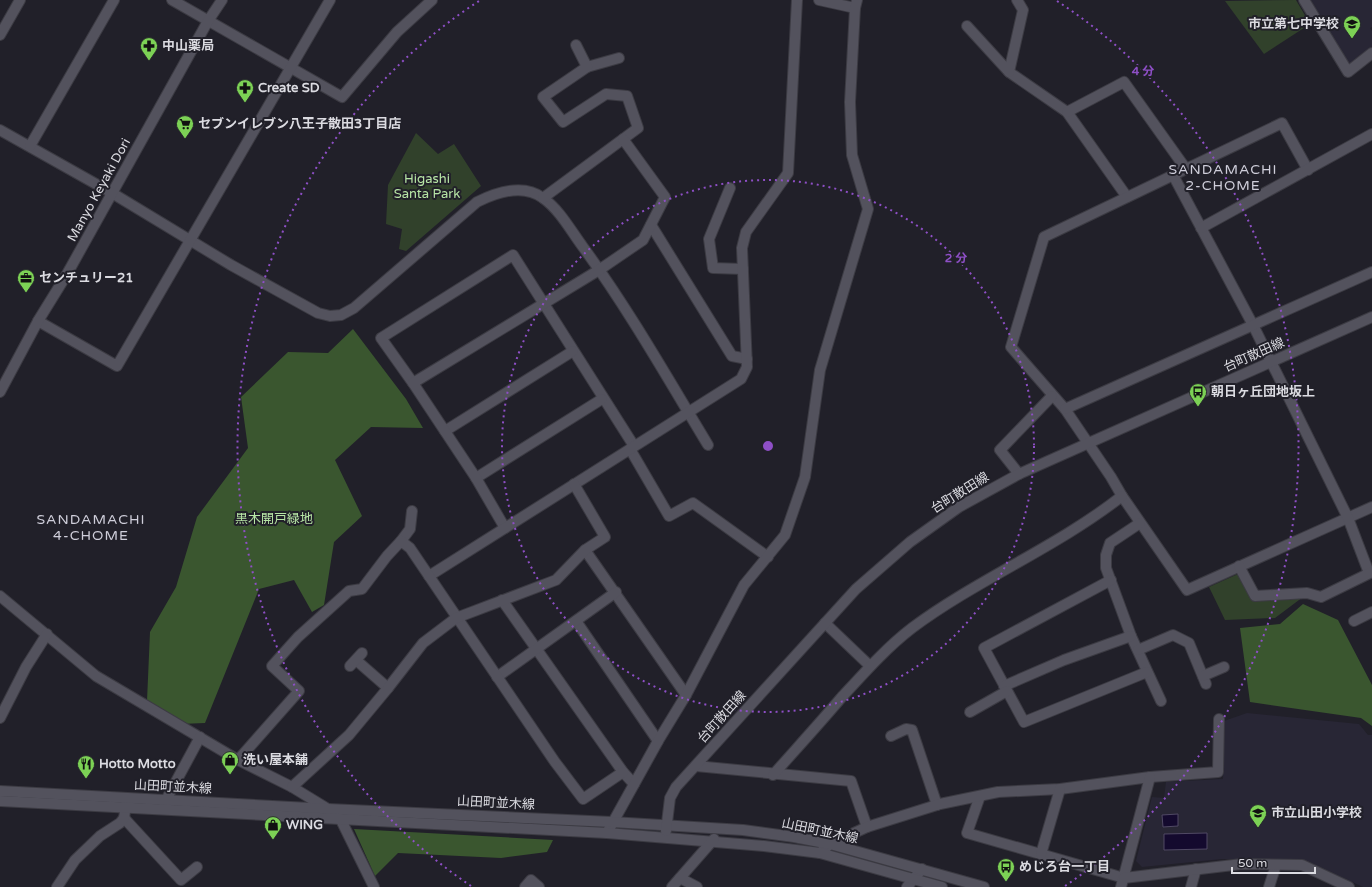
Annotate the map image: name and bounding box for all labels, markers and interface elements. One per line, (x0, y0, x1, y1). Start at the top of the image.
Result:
school or university icon: 市立第七中学校 (1342, 14, 1362, 39)
place label: 市立第七中学校 (1248, 16, 1339, 32)
pharmacy icon: 中山薬局 (139, 36, 159, 61)
place label: 中山薬局 (162, 38, 214, 54)
text: 4 分 (1132, 64, 1154, 78)
pharmacy icon: Create SD (235, 78, 255, 103)
place label: Create SD (258, 80, 320, 96)
supermarket icon: セブンイレブン八王子散田3丁目店 (175, 114, 195, 139)
place label: セブンイレブン八王子散田3丁目店 (198, 116, 401, 132)
street label: Manyo Keyaki Dori (64, 136, 134, 244)
district label: SANDAMACHI 2-CHOME (1168, 161, 1278, 194)
park label: Higashi Santa Park (394, 171, 460, 202)
text: 2 分 (945, 251, 967, 265)
office icon: センチュリー21 (16, 268, 36, 293)
place label: センチュリー21 (39, 270, 133, 286)
street label: 台町散田線 (1221, 334, 1287, 376)
bus stop icon: 朝日ヶ丘団地坂上 (1188, 382, 1208, 407)
place label: 朝日ヶ丘団地坂上 (1211, 384, 1315, 400)
centre of rings (761, 439, 775, 453)
street label: 台町散田線 (928, 469, 992, 517)
district label: SANDAMACHI 4-CHOME (36, 511, 146, 544)
park label: 黒木開戸緑地 (235, 511, 313, 527)
street label: 台町散田線 (694, 687, 750, 747)
shop icon: 洗い屋本舗 (220, 750, 240, 775)
place label: 洗い屋本舗 (243, 752, 308, 768)
restaurant icon: Hotto Motto (76, 754, 96, 779)
place label: Hotto Motto (99, 756, 176, 772)
street label: 山田町並木線 (134, 777, 212, 797)
street label: 山田町並木線 (457, 793, 535, 813)
school or university icon: 市立山田小学校 (1248, 803, 1268, 828)
place label: 市立山田小学校 (1271, 805, 1362, 821)
shop icon: WING (263, 815, 283, 840)
street label: 山田町並木線 (780, 815, 860, 847)
place label: WING (286, 817, 323, 833)
scale bar (1232, 849, 1315, 875)
text: 50 m (1238, 856, 1267, 870)
bus stop icon: めじろ台一丁目 (996, 857, 1016, 882)
place label: めじろ台一丁目 (1019, 859, 1110, 875)

